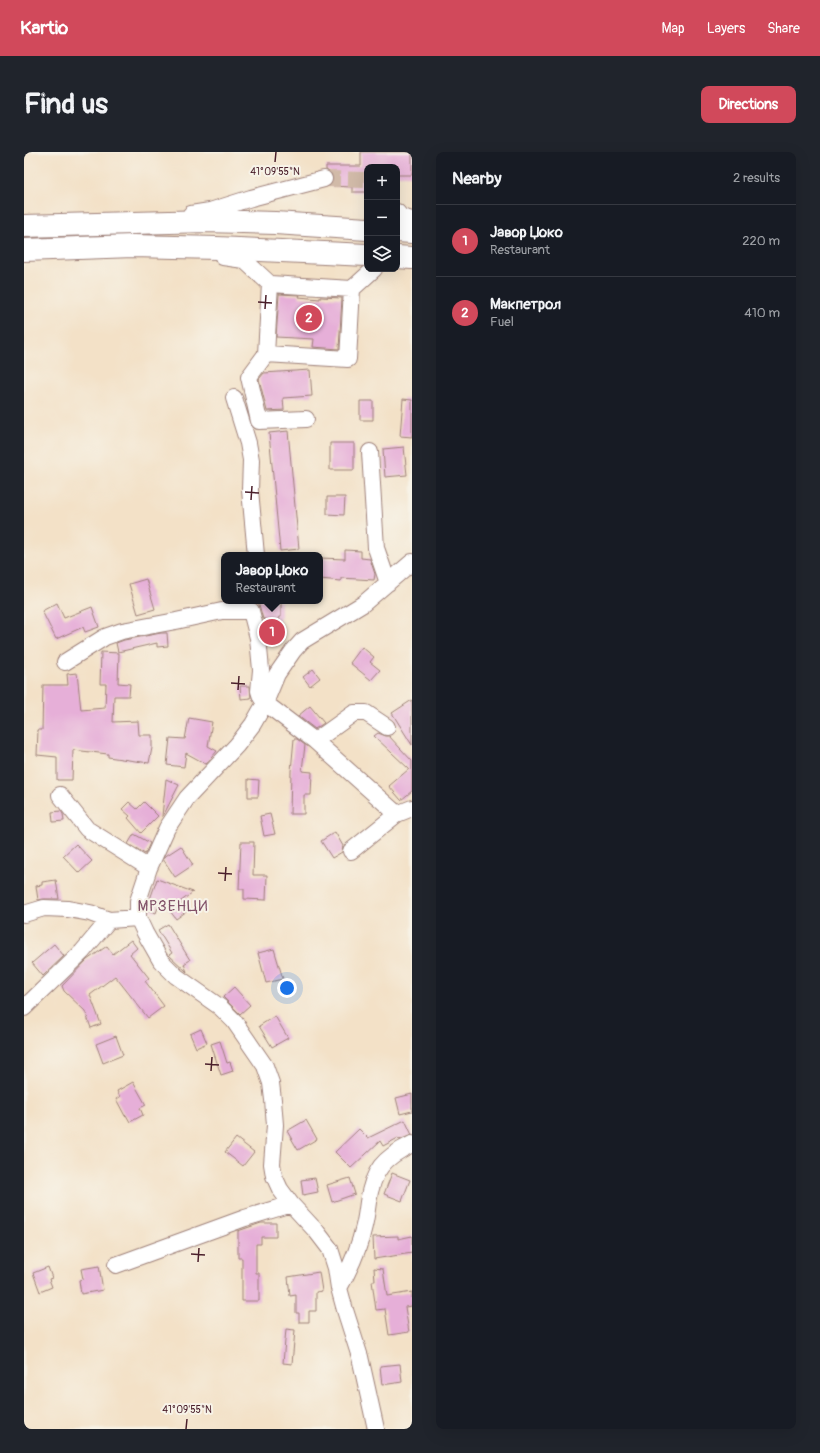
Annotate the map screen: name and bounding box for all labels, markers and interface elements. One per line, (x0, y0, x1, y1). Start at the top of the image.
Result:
text: Kartio (20, 16, 68, 40)
text: Map (662, 20, 685, 37)
text: Layers (707, 20, 745, 37)
text: Share (767, 20, 800, 37)
button: Directions (701, 86, 796, 123)
text: Find us (24, 87, 108, 122)
map controls (364, 164, 400, 272)
button: + (364, 164, 400, 200)
text: 41°09'55"N (250, 166, 300, 178)
text: Nearby (452, 168, 501, 189)
text: 2 results (733, 170, 780, 186)
button: − (364, 200, 400, 236)
text: Јавор Џоко (490, 223, 563, 242)
text: 1 (462, 233, 468, 249)
text: 220 m (742, 233, 780, 249)
button: layers (364, 236, 400, 272)
text: Restaurant (490, 242, 550, 258)
text: Макпетрол (490, 295, 561, 314)
pin: 2 (296, 303, 322, 333)
text: 2 (461, 305, 469, 321)
text: 410 m (744, 305, 780, 321)
text: Fuel (490, 314, 514, 330)
popup (221, 552, 323, 604)
text: Јавор Џоко (236, 561, 308, 580)
text: Restaurant (236, 580, 296, 596)
pin: 1 (259, 617, 285, 647)
district label: МРЗЕНЦИ (137, 897, 209, 916)
your location (277, 978, 297, 998)
text: 41°09'55"N (162, 1404, 212, 1416)

